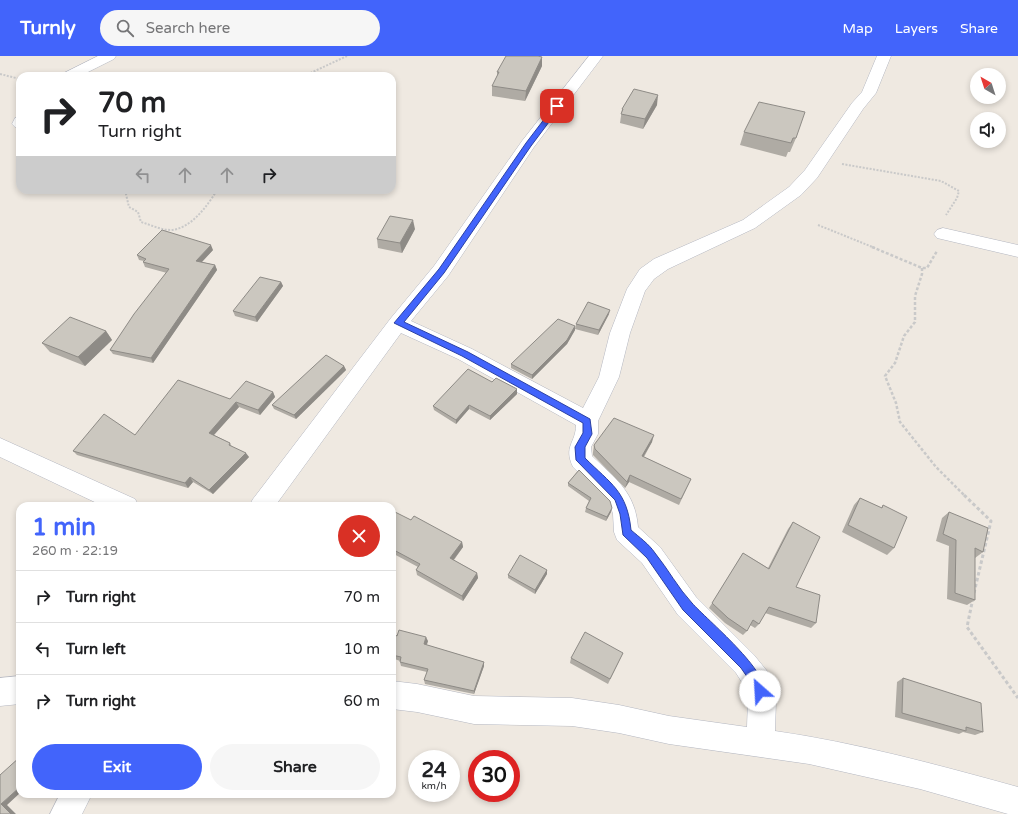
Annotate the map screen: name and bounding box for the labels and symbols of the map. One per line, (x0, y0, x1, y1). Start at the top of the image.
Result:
north arrow (970, 68, 1006, 104)
pin (540, 89, 574, 123)
position arrow (739, 670, 781, 712)
speed limit sign: 30 (468, 750, 520, 802)

